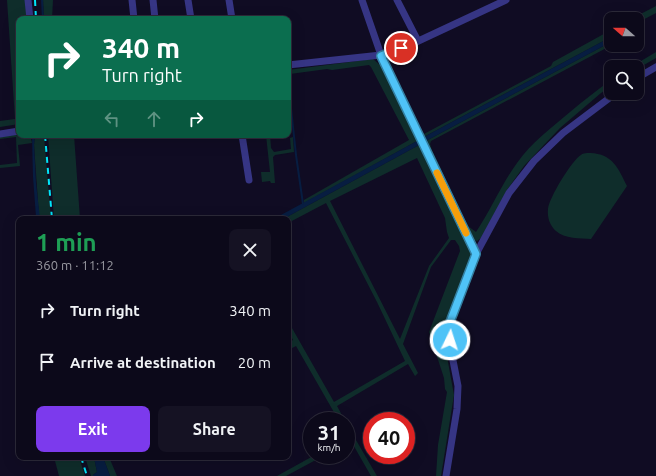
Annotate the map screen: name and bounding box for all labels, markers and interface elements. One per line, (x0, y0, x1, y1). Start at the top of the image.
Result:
north arrow (604, 12, 644, 52)
map controls (604, 12, 644, 100)
pin (384, 31, 418, 65)
icon: right (36, 32, 88, 84)
text: 340 m (102, 32, 180, 63)
icon: arrive (390, 37, 412, 59)
button: search (604, 60, 644, 100)
text: Turn right (102, 65, 182, 85)
icon: left (101, 108, 123, 130)
icon: ahead (143, 108, 165, 130)
icon: right (185, 108, 207, 130)
text: 1 min (36, 229, 97, 256)
button: close (229, 229, 271, 271)
text: 360 m · 11:12 (36, 258, 114, 272)
icon: right (36, 299, 58, 321)
text: Turn right (70, 302, 140, 319)
text: 340 m (229, 302, 271, 319)
position arrow (429, 319, 471, 361)
icon: arrive (36, 351, 58, 373)
text: Arrive at destination (70, 354, 216, 371)
text: 20 m (238, 354, 271, 371)
button: Exit (36, 406, 150, 452)
button: Share (158, 406, 271, 452)
speed limit sign: 40 (363, 412, 415, 464)
text: 31 (318, 421, 340, 444)
text: km/h (317, 442, 341, 453)

